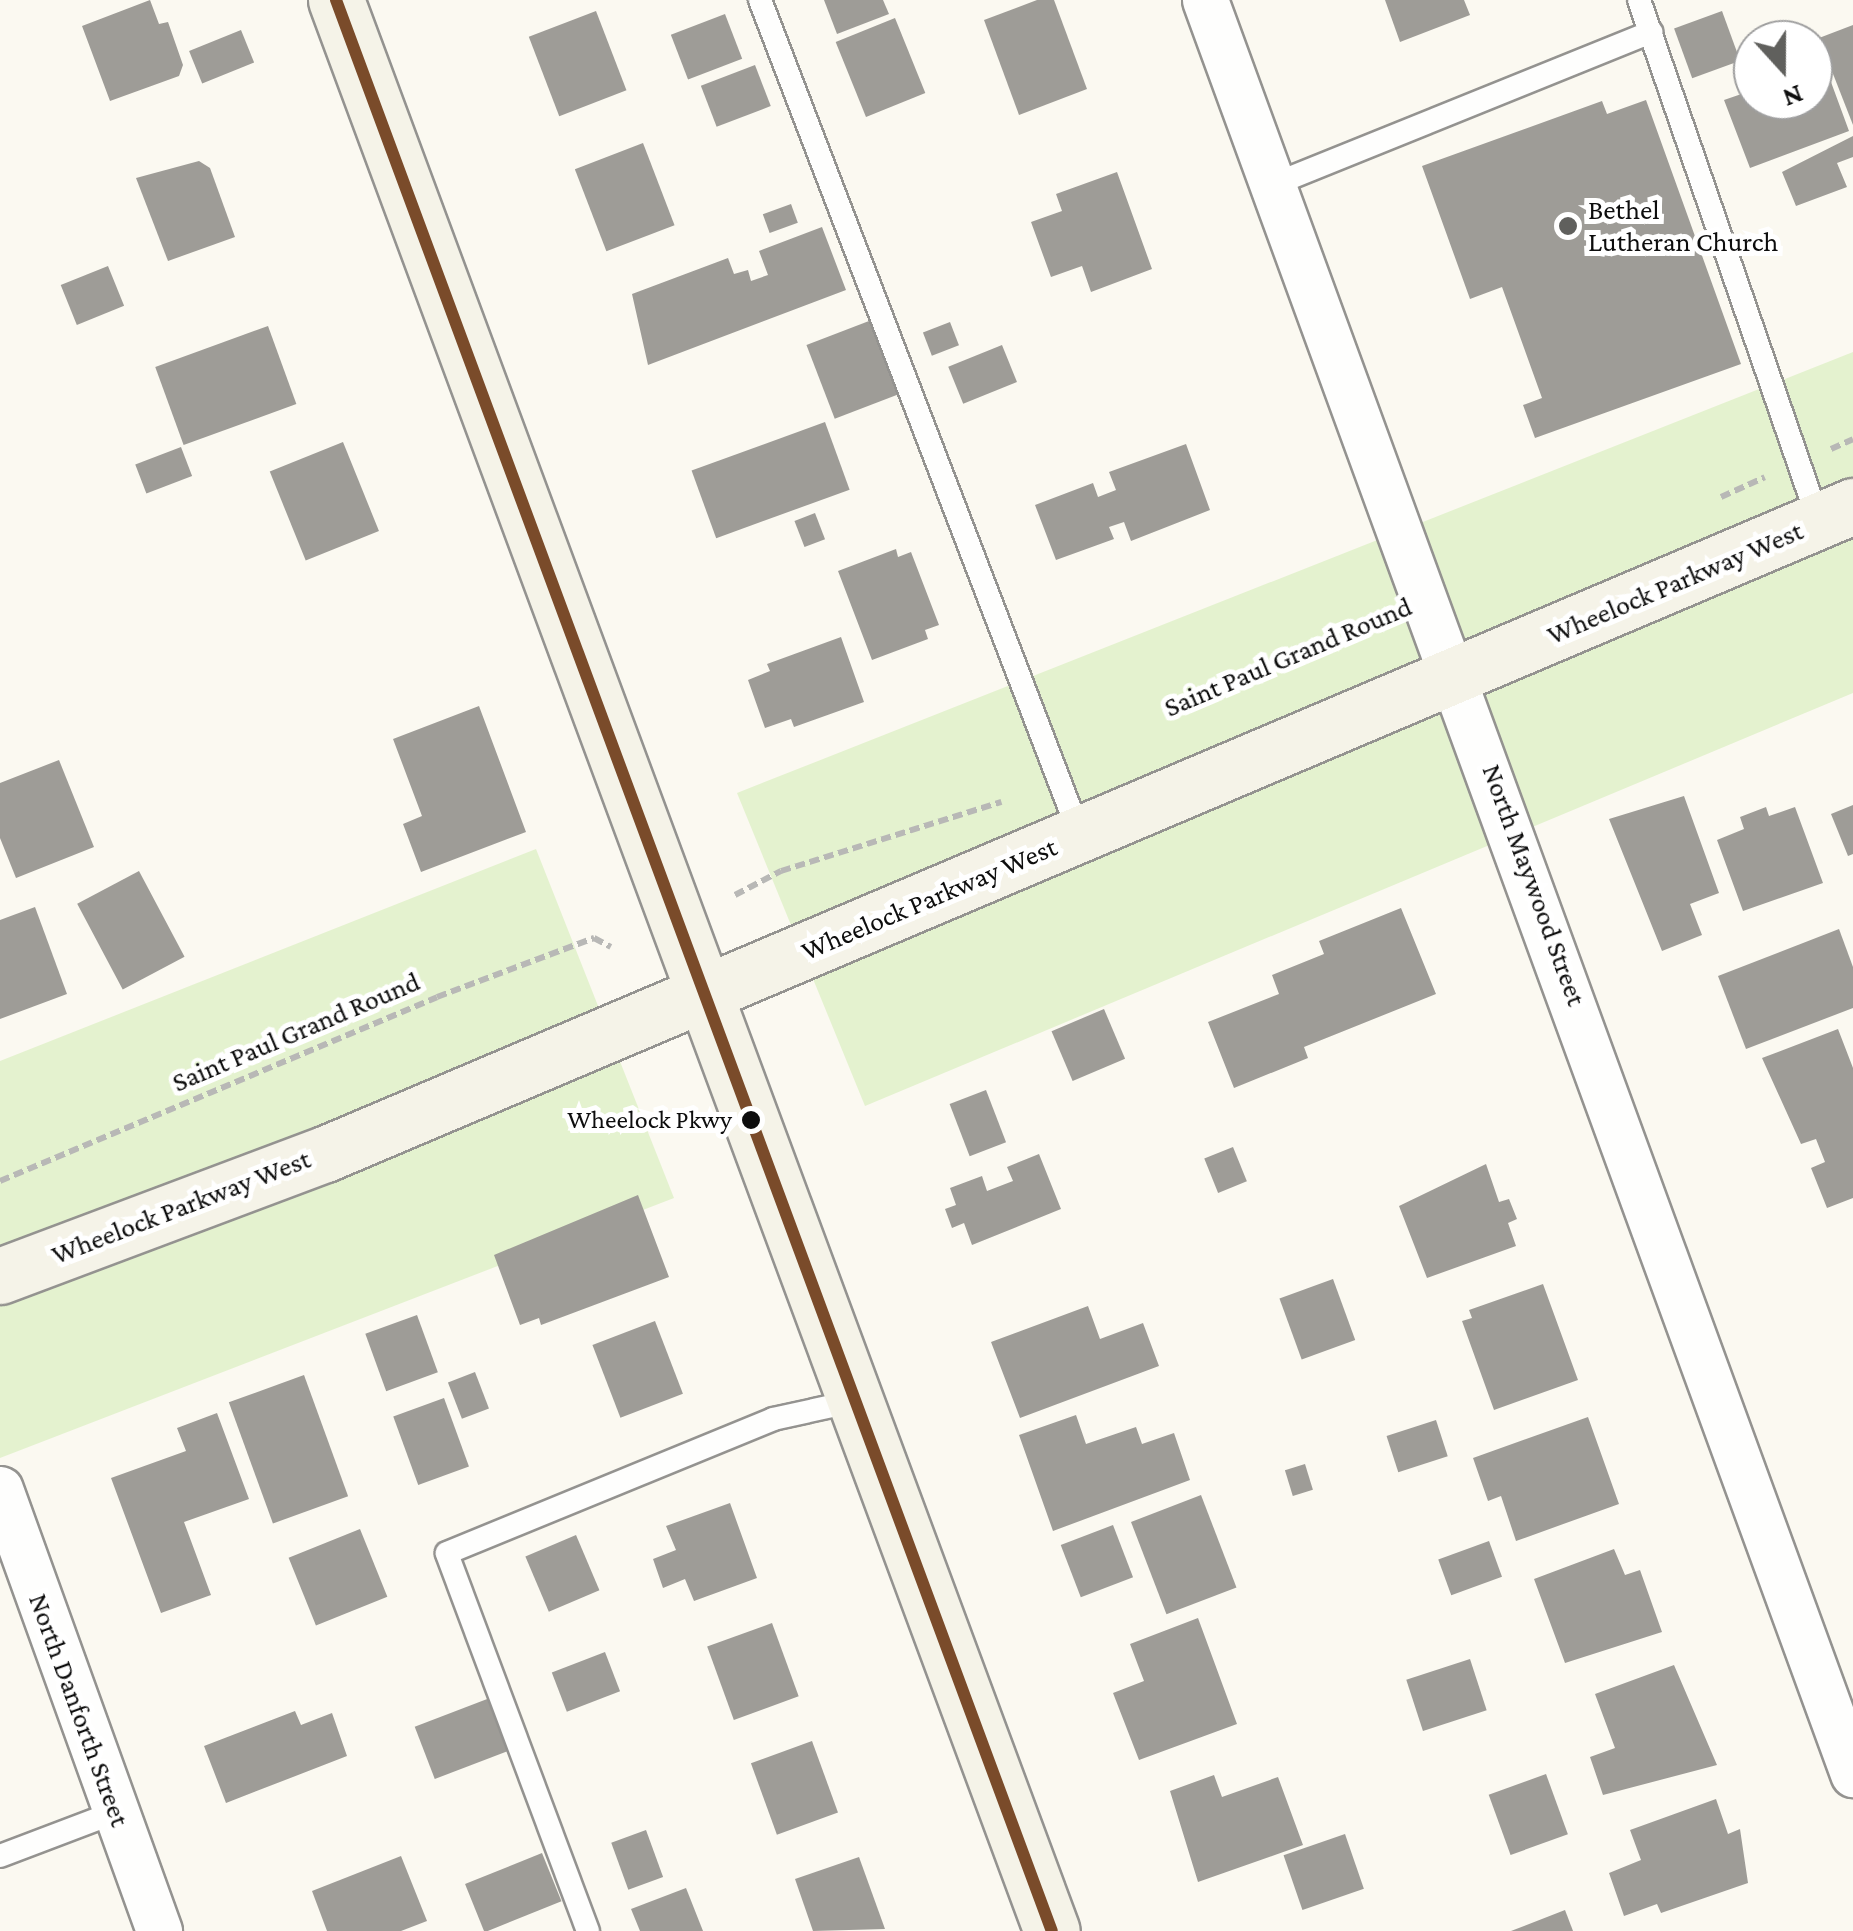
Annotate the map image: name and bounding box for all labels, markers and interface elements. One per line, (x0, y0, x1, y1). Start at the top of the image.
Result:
north arrow (1733, 20, 1833, 120)
text: N (1779, 79, 1808, 114)
place label: Bethel Lutheran Church (1588, 193, 1778, 259)
marker: Bethel Lutheran Church (1557, 215, 1579, 237)
street label: Wheelock Parkway West (1542, 514, 1808, 652)
street label: Saint Paul Grand Round (1159, 590, 1417, 724)
street label: North Maywood Street (1475, 760, 1593, 1010)
street label: Wheelock Parkway West (796, 830, 1062, 968)
street label: Saint Paul Grand Round (167, 965, 425, 1099)
place label: Wheelock Pkwy (567, 1104, 732, 1136)
marker: Wheelock Pkwy (741, 1110, 761, 1130)
street label: Wheelock Parkway West (47, 1142, 315, 1272)
street label: North Danforth Street (21, 1589, 137, 1831)

